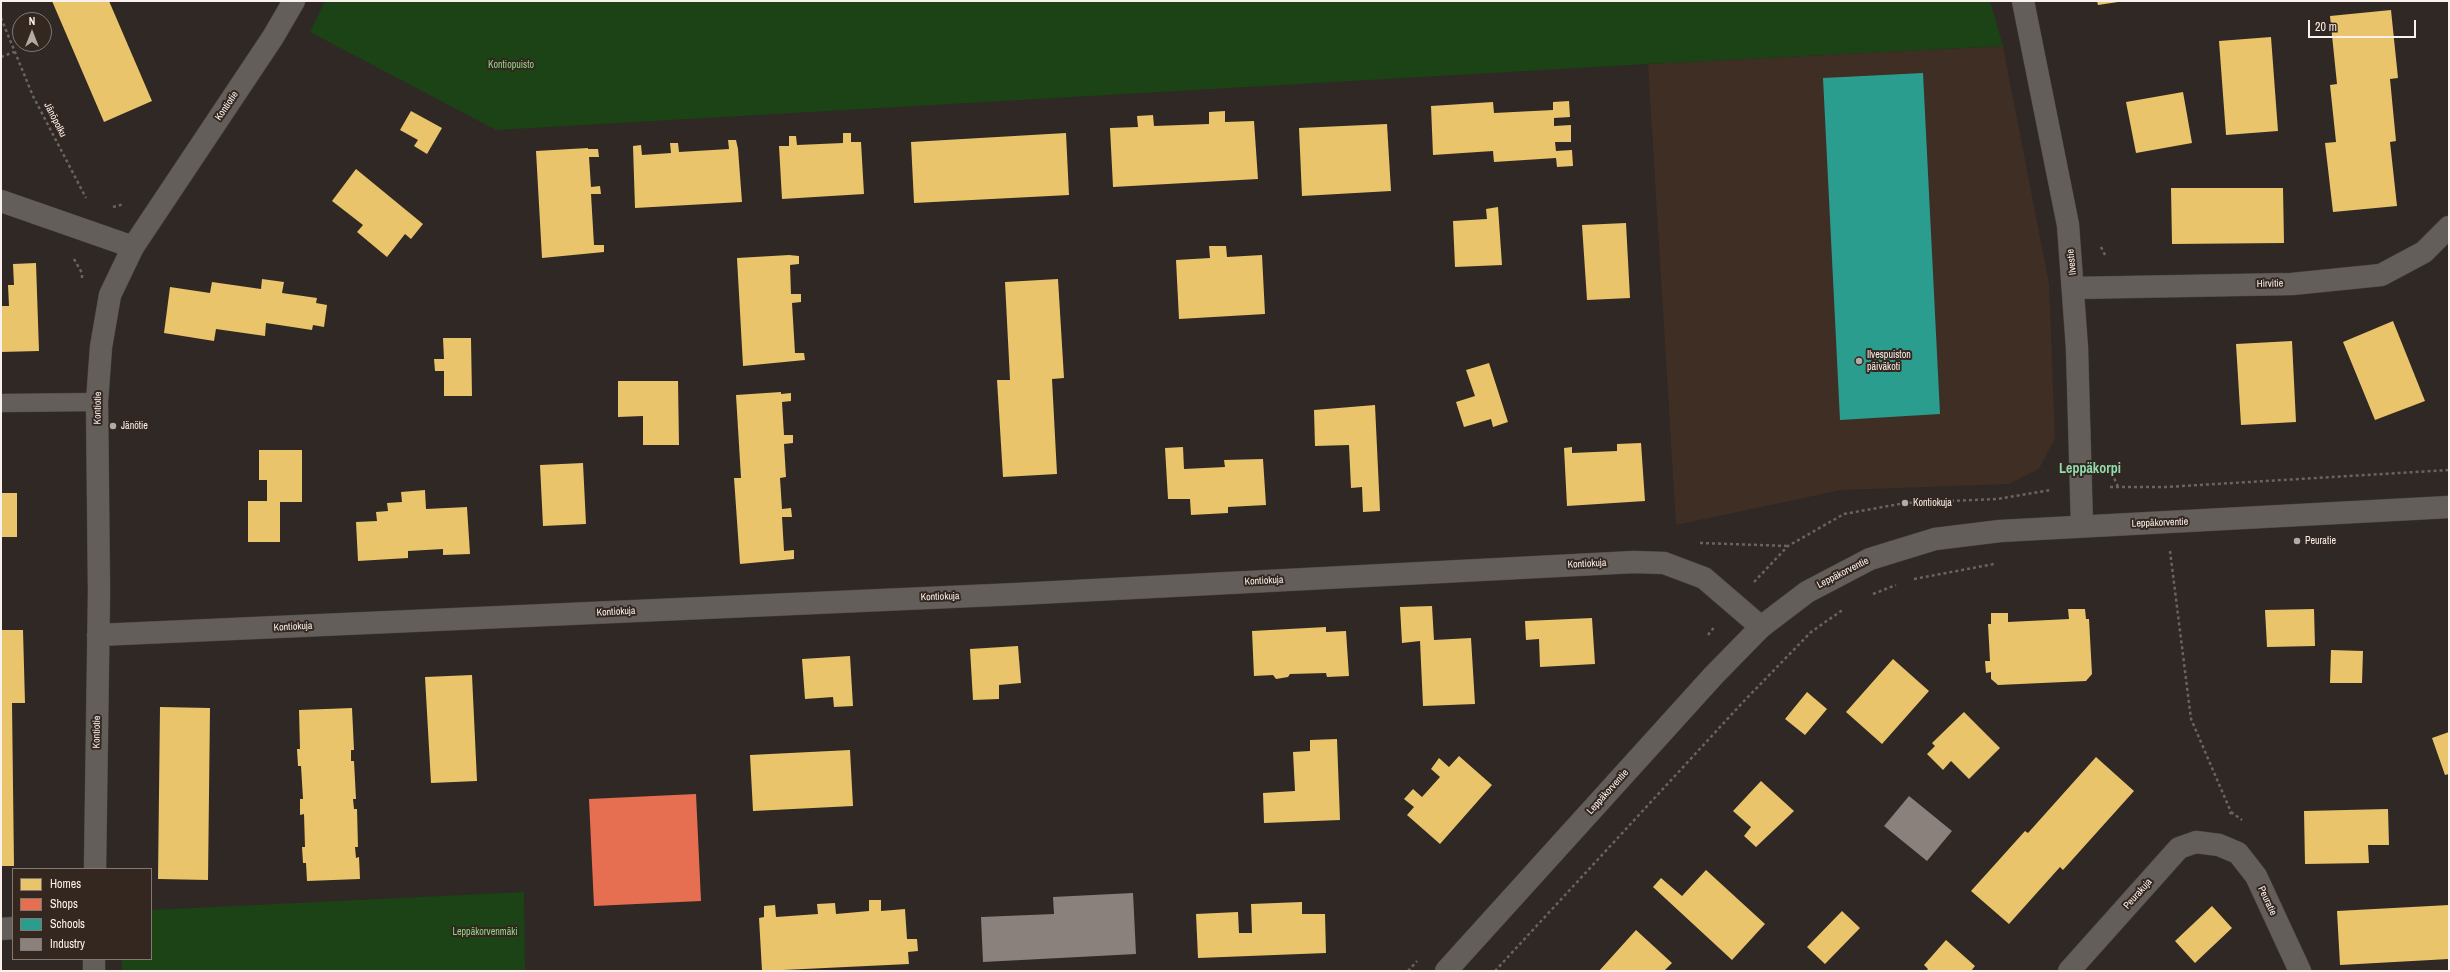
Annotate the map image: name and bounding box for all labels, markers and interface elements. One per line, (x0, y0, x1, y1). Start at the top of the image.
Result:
north arrow (12, 12, 52, 52)
scale bar (2310, 12, 2418, 38)
text: N (29, 14, 35, 28)
text: 20 m (2315, 19, 2337, 35)
park label: Kontiopuisto (488, 59, 534, 71)
street label: Kontiotie (213, 89, 241, 123)
street label: Jänöpolku (41, 101, 69, 139)
street label: Ilvestie (2065, 248, 2079, 276)
street label: Hirvitie (2257, 278, 2283, 290)
place label: Ilvespuiston päiväkoti (1867, 349, 1911, 372)
marker: Ilvespuiston päiväkoti (1854, 356, 1864, 366)
street label: Kontiotie (92, 391, 104, 425)
place label: Jänötie (121, 420, 148, 432)
marker: Jänötie (108, 421, 118, 431)
district label: Leppäkorpi (2059, 461, 2121, 477)
place label: Kontiokuja (1913, 497, 1952, 509)
marker: Kontiokuja (1900, 498, 1910, 508)
street label: Leppäkorventie (2132, 516, 2188, 530)
place label: Peuratie (2305, 535, 2336, 547)
marker: Peuratie (2292, 536, 2302, 546)
street label: Leppäkorventie (1815, 555, 1871, 591)
street label: Kontiokuja (1567, 557, 1607, 571)
street label: Kontiokuja (1244, 574, 1284, 588)
street label: Kontiokuja (920, 590, 960, 604)
street label: Kontiokuja (596, 605, 636, 619)
street label: Kontiokuja (273, 620, 313, 634)
street label: Kontiotie (91, 715, 103, 749)
street label: Leppäkorventie (1585, 767, 1631, 817)
legend (12, 868, 152, 960)
text: Homes (50, 876, 81, 892)
street label: Peurakuja (2121, 876, 2155, 912)
street label: Peuratie (2255, 884, 2279, 918)
text: Shops (50, 896, 78, 912)
text: Schools (50, 916, 85, 932)
park label: Leppäkorvenmäki (452, 926, 518, 938)
text: Industry (50, 936, 85, 952)

